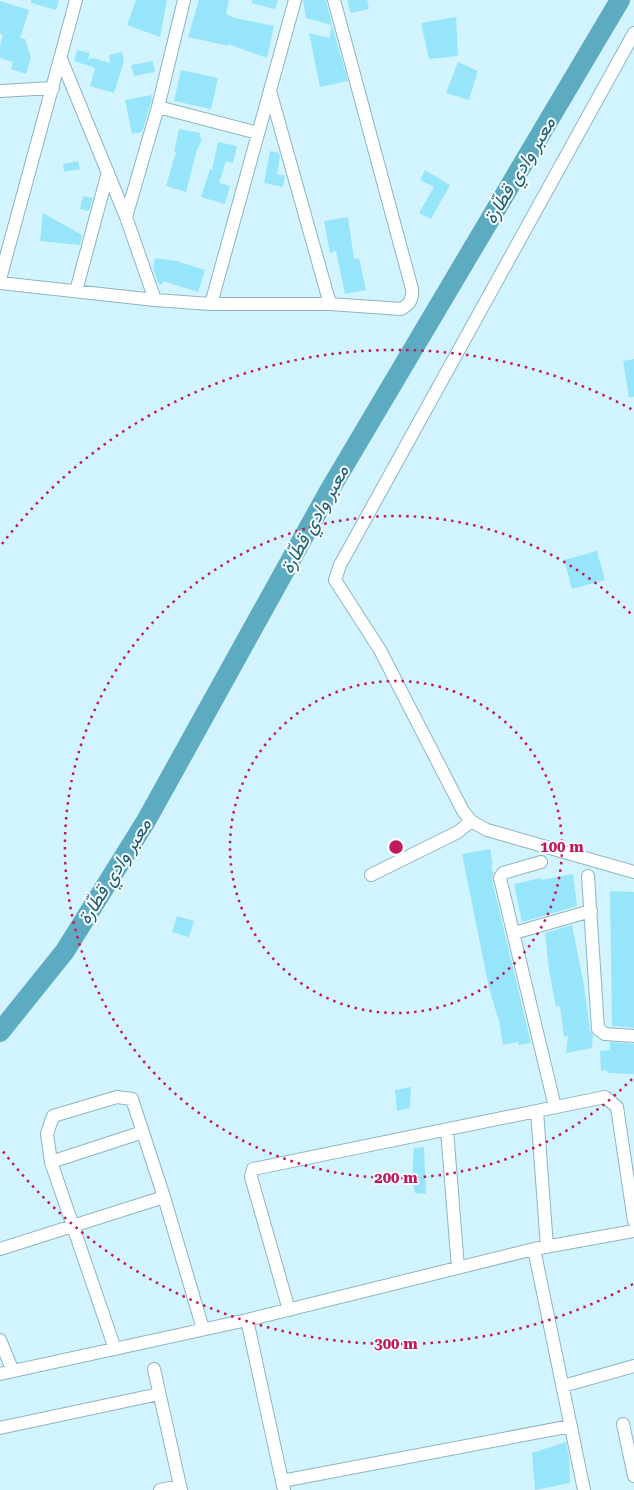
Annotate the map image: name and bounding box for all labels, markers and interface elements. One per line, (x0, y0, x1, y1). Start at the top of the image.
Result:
water label: معبر وادي قطّارة (479, 112, 564, 230)
water label: معبر وادي قطّارة (275, 460, 358, 579)
water label: معبر وادي قطّارة (73, 813, 160, 930)
centre of rings (387, 838, 405, 856)
text: 100 m (540, 838, 584, 856)
text: 200 m (374, 1169, 418, 1187)
text: 300 m (374, 1335, 418, 1353)

